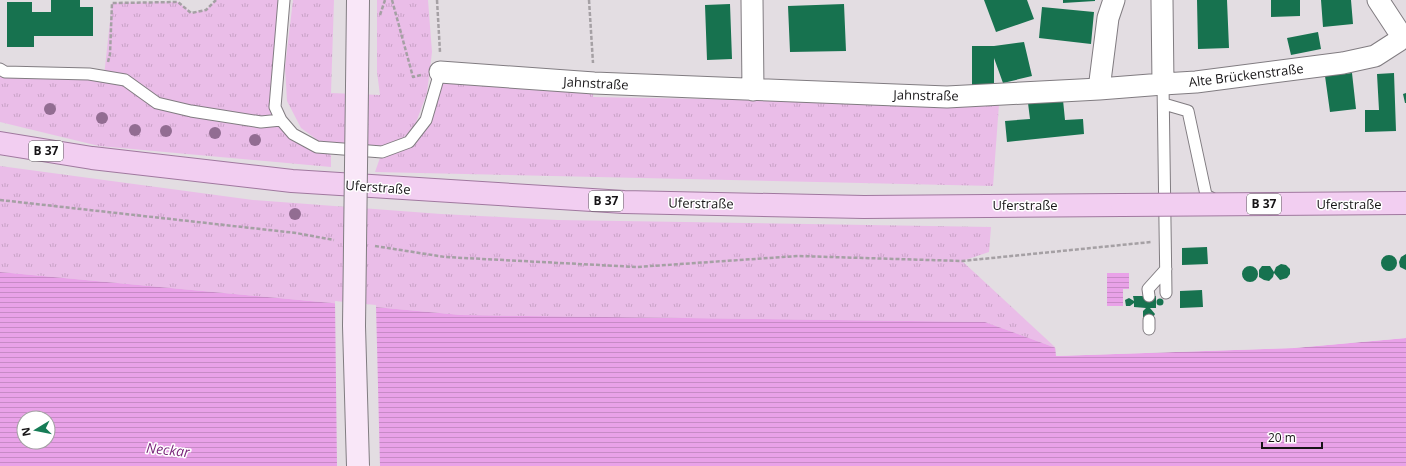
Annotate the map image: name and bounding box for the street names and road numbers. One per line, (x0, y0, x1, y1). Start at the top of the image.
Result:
street label: Alte Brückenstraße (1188, 59, 1304, 91)
street label: Jahnstraße (561, 72, 629, 94)
street label: Jahnstraße (891, 85, 959, 105)
road number: B 37 (29, 141, 63, 161)
street label: Uferstraße (345, 176, 411, 198)
road number: B 37 (589, 191, 623, 211)
street label: Uferstraße (668, 193, 734, 213)
road number: B 37 (1247, 194, 1281, 214)
street label: Uferstraße (1316, 195, 1382, 213)
street label: Uferstraße (992, 196, 1058, 214)

